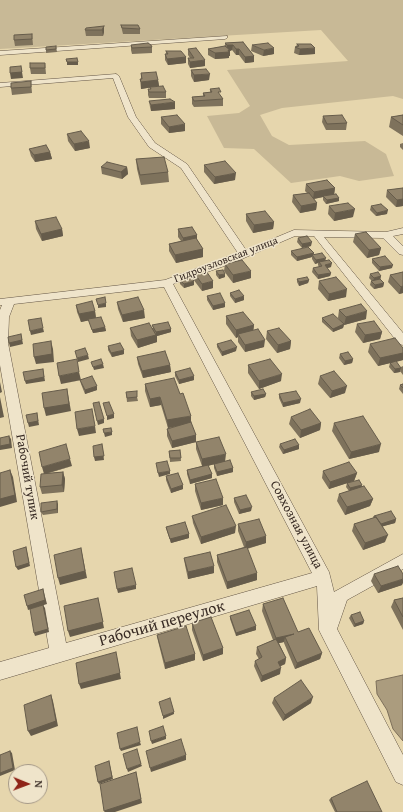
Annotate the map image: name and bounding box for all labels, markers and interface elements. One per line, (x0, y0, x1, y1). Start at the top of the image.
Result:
street label: Гидроузловская улица (172, 234, 280, 286)
street label: Рабочий тупик (12, 433, 42, 521)
street label: Совхозная улица (266, 478, 326, 572)
street label: Рабочий переулок (97, 597, 227, 651)
north arrow (8, 764, 48, 804)
text: N (31, 780, 47, 788)

